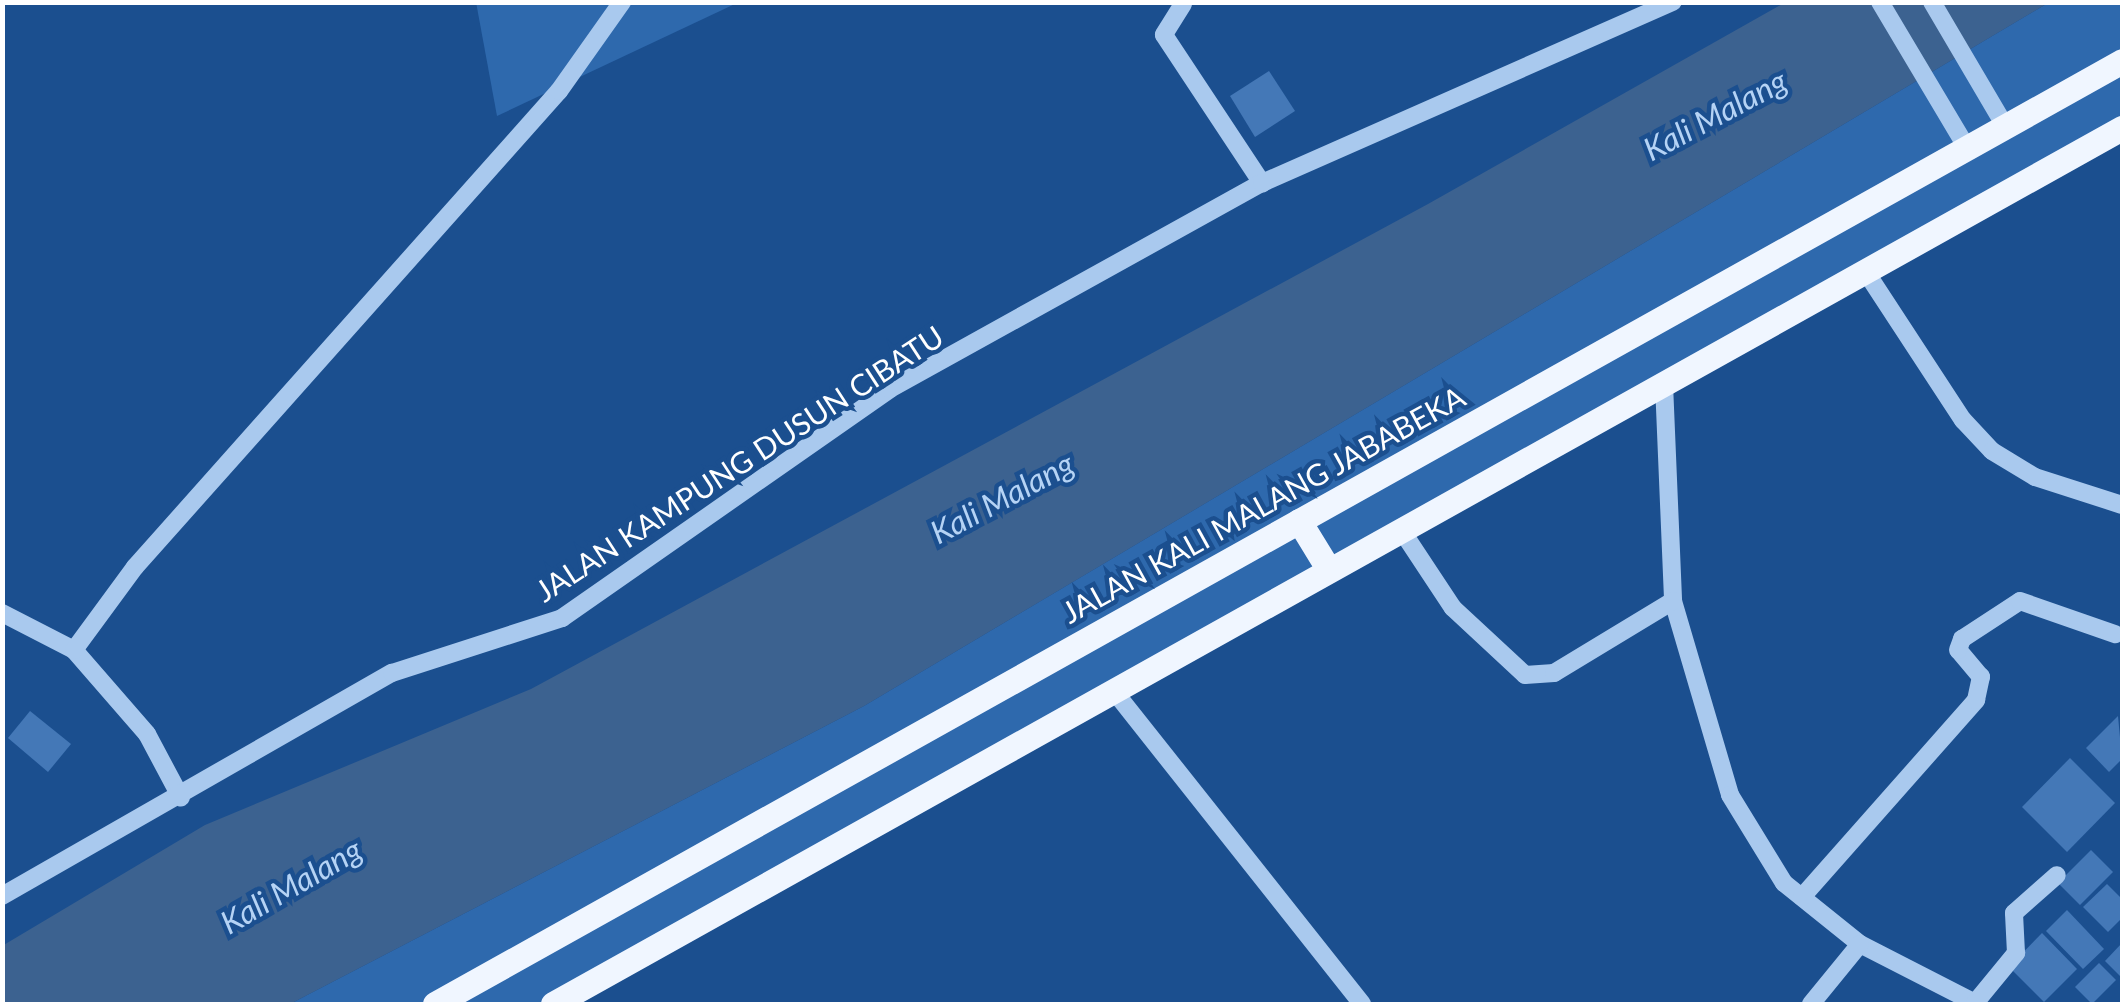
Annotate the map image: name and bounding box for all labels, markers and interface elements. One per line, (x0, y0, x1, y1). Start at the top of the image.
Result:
water label: Kali Malang (1637, 61, 1793, 169)
street label: JALAN KAMPUNG DUSUN CIBATU (528, 317, 950, 609)
street label: JALAN KALI MALANG JABABEKA (1055, 378, 1471, 630)
water label: Kali Malang (924, 444, 1080, 552)
water label: Kali Malang (214, 830, 368, 942)

